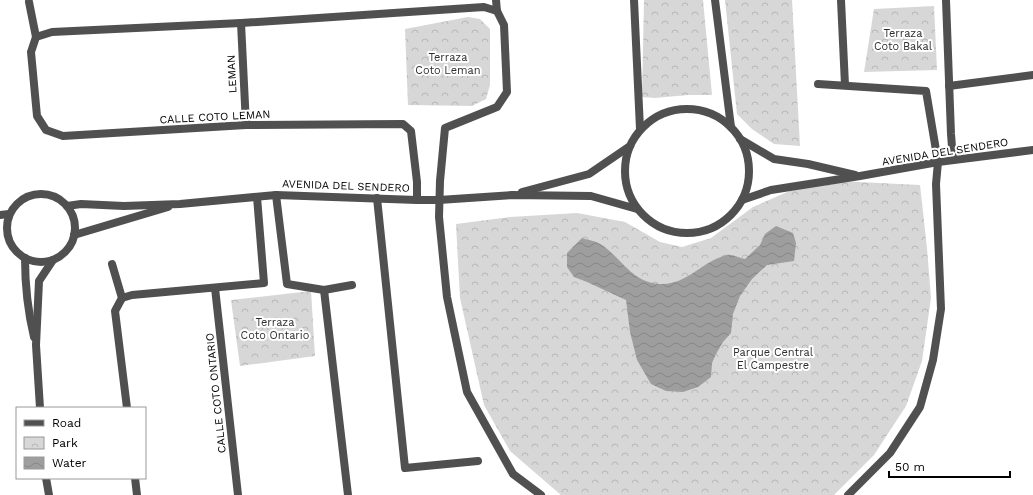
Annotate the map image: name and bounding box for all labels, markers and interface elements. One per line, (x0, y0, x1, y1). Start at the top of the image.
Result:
park label: Terraza Coto Bakal (874, 27, 933, 53)
park label: Terraza Coto Leman (415, 51, 481, 77)
street label: LEMAN (225, 55, 239, 93)
street label: CALLE COTO LEMAN (159, 108, 271, 126)
street label: AVENIDA DEL SENDERO (881, 136, 1009, 168)
street label: AVENIDA DEL SENDERO (282, 177, 410, 195)
park label: Terraza Coto Ontario (241, 316, 309, 342)
street label: CALLE COTO ONTARIO (203, 332, 229, 454)
park label: Parque Central El Campestre (733, 346, 814, 372)
legend (16, 407, 146, 479)
text: Road (52, 416, 81, 430)
text: Park (52, 436, 78, 450)
scale bar (889, 453, 1010, 479)
text: Water (52, 456, 87, 470)
text: 50 m (895, 460, 925, 474)

